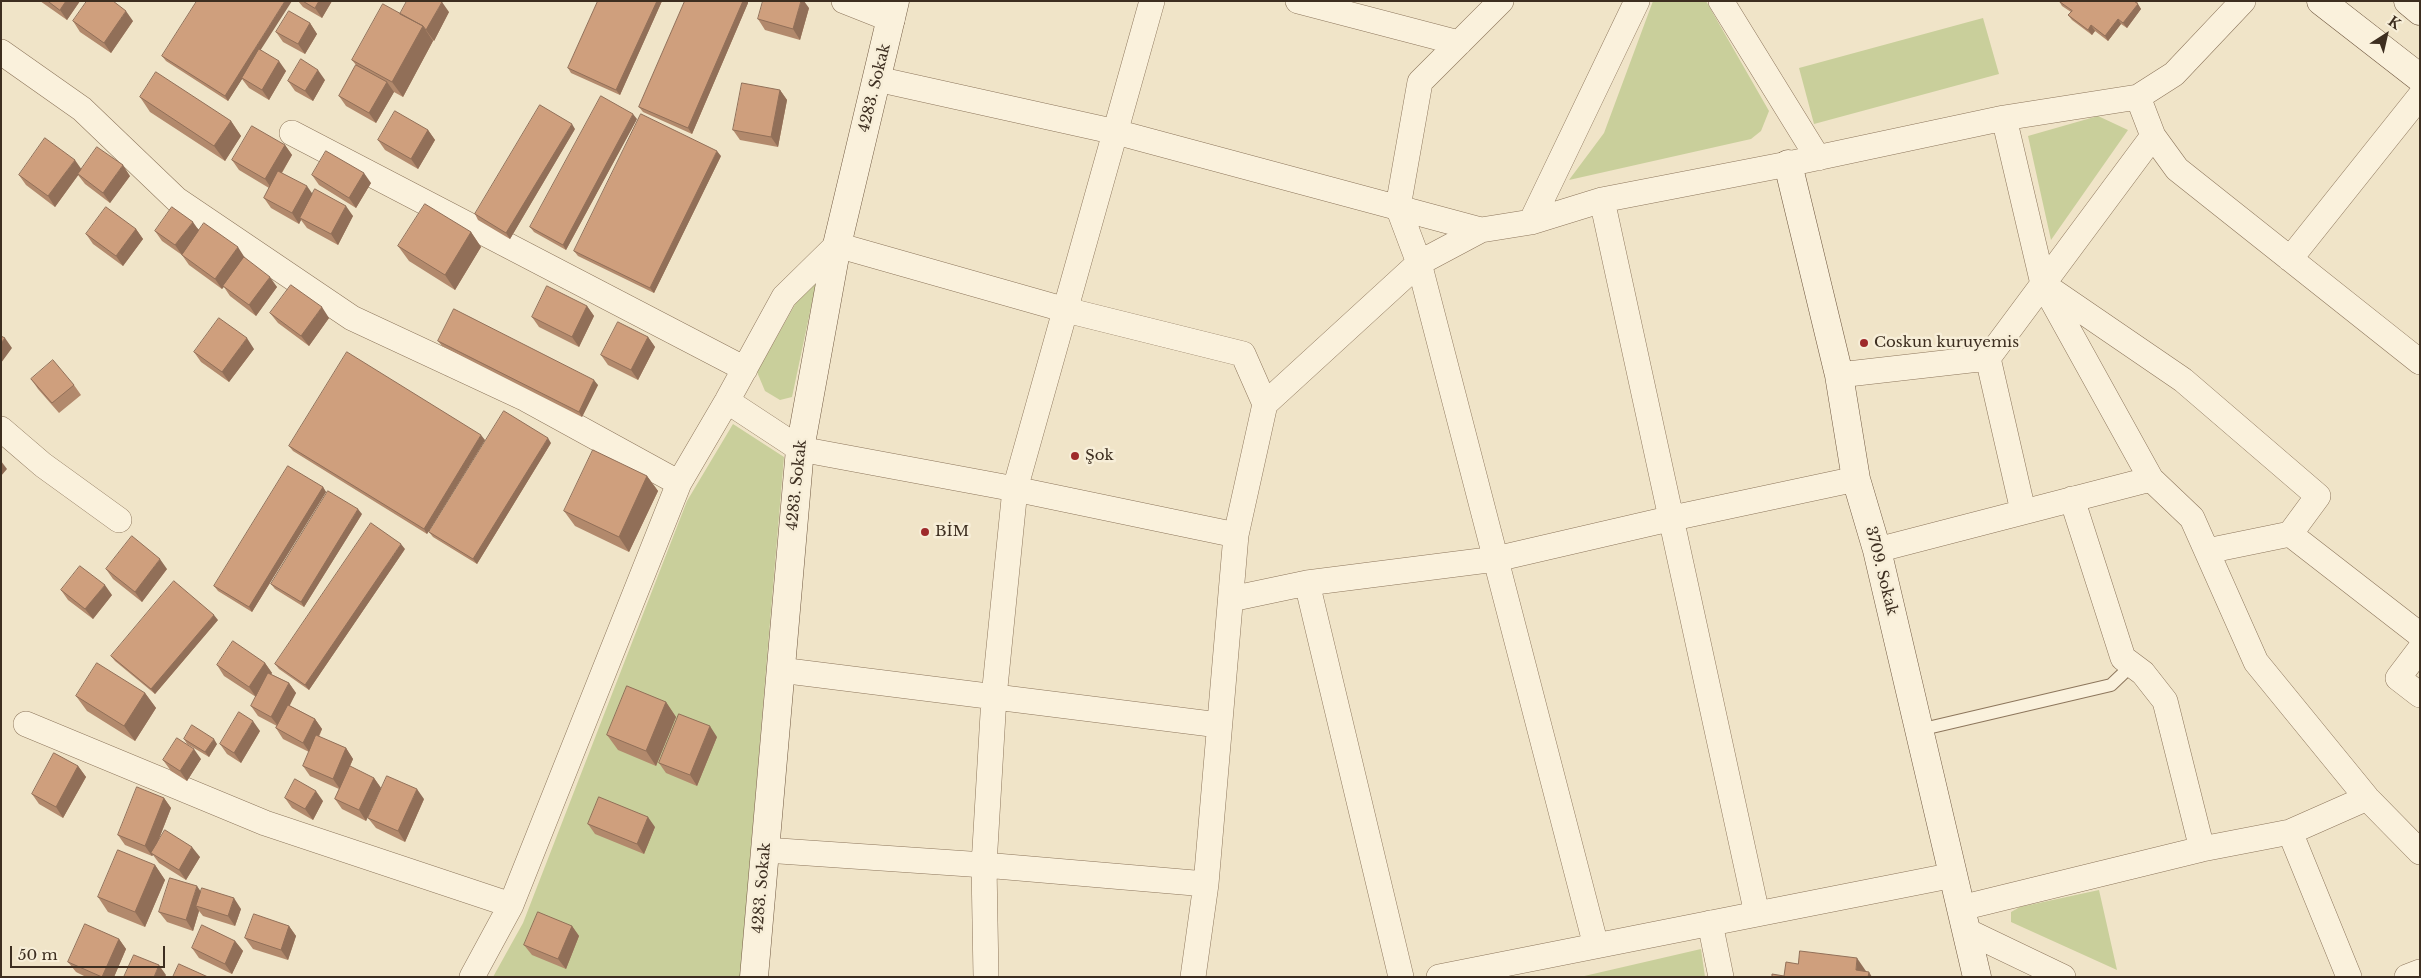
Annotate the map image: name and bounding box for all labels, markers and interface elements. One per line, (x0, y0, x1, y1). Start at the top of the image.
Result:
north arrow (2361, 10, 2411, 60)
text: K (2385, 12, 2404, 33)
street label: 4283. Sokak (855, 42, 895, 134)
place label: Coskun kuruyemis (1874, 334, 2019, 352)
marker: Coskun kuruyemis (1858, 337, 1870, 349)
street label: 4283. Sokak (783, 439, 811, 531)
place label: Şok (1085, 447, 1114, 465)
marker: Şok (1069, 450, 1081, 462)
place label: BİM (935, 523, 969, 541)
street label: 3709. Sokak (1861, 525, 1901, 617)
marker: BİM (919, 526, 931, 538)
street label: 4283. Sokak (749, 842, 775, 934)
scale bar (12, 936, 168, 968)
text: 50 m (18, 945, 58, 964)

